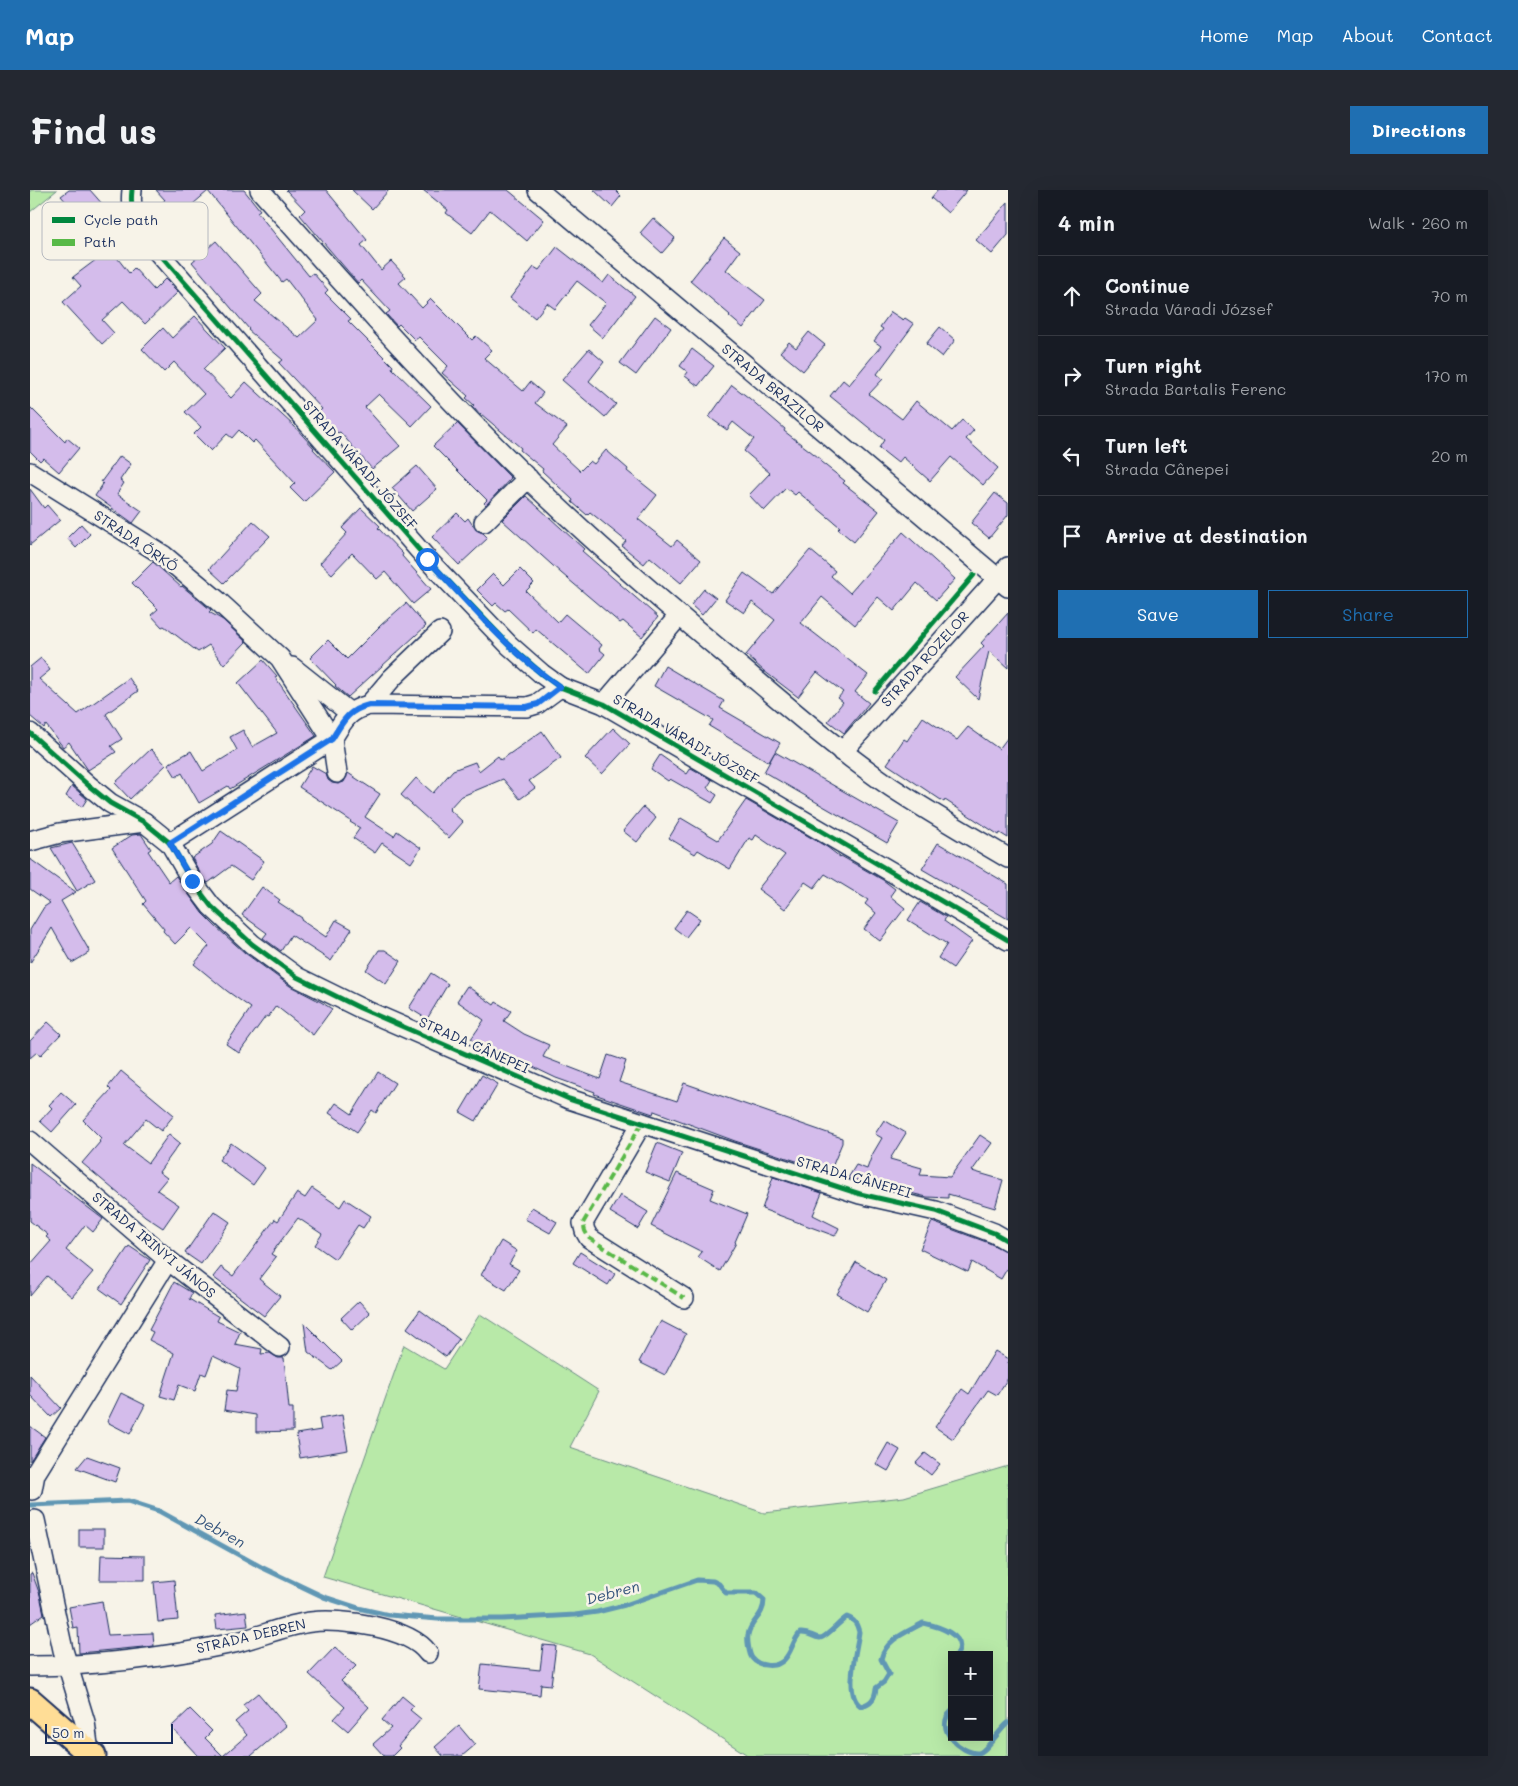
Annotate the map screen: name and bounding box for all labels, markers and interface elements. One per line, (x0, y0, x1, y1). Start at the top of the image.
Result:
text: Map (25, 20, 74, 51)
text: Home (1200, 23, 1249, 47)
text: Map (1277, 23, 1313, 47)
text: About (1341, 23, 1394, 47)
text: Contact (1422, 23, 1493, 47)
button: Directions (1350, 106, 1488, 154)
text: Find us (30, 107, 157, 153)
legend (42, 202, 208, 260)
text: 4 min (1058, 209, 1115, 236)
text: Cycle path (84, 210, 158, 229)
text: Walk · 260 m (1368, 212, 1468, 233)
text: Path (84, 232, 115, 251)
text: Continue (1105, 273, 1190, 298)
icon: ahead (1058, 282, 1086, 310)
text: 70 m (1431, 285, 1468, 306)
text: Strada Váradi József (1105, 298, 1273, 319)
street label: STRADA BRAZILOR (718, 339, 829, 436)
text: Turn right (1105, 353, 1202, 378)
icon: right (1058, 362, 1086, 390)
text: 170 m (1424, 365, 1468, 386)
text: Strada Bartalis Ferenc (1105, 378, 1286, 399)
street label: STRADA VÁRADI JÓZSEF (299, 396, 422, 533)
text: Turn left (1105, 433, 1188, 458)
icon: left (1058, 442, 1086, 470)
text: 20 m (1431, 445, 1468, 466)
text: Strada Cânepei (1105, 458, 1229, 479)
street label: STRADA ŐRKŐ (90, 505, 182, 576)
icon: arrive (1058, 522, 1086, 550)
text: Arrive at destination (1105, 523, 1308, 548)
route start (416, 548, 439, 571)
button: Save (1058, 590, 1258, 638)
button: Share (1268, 590, 1468, 638)
street label: STRADA ROZELOR (876, 607, 973, 711)
street label: STRADA VÁRADI JÓZSEF (610, 689, 763, 788)
route end (181, 870, 204, 893)
street label: STRADA CÂNEPEI (416, 1012, 532, 1077)
street label: STRADA CÂNEPEI (794, 1151, 914, 1202)
street label: STRADA IRINYI JÁNOS (88, 1187, 220, 1302)
water label: Debren (192, 1508, 249, 1552)
water label: Debren (584, 1575, 642, 1609)
street label: STRADA DEBREN (194, 1614, 307, 1657)
map controls (948, 1651, 993, 1741)
button: + (948, 1651, 993, 1696)
button: − (948, 1696, 993, 1741)
scale bar (45, 1721, 172, 1744)
text: 50 m (52, 1723, 84, 1742)

